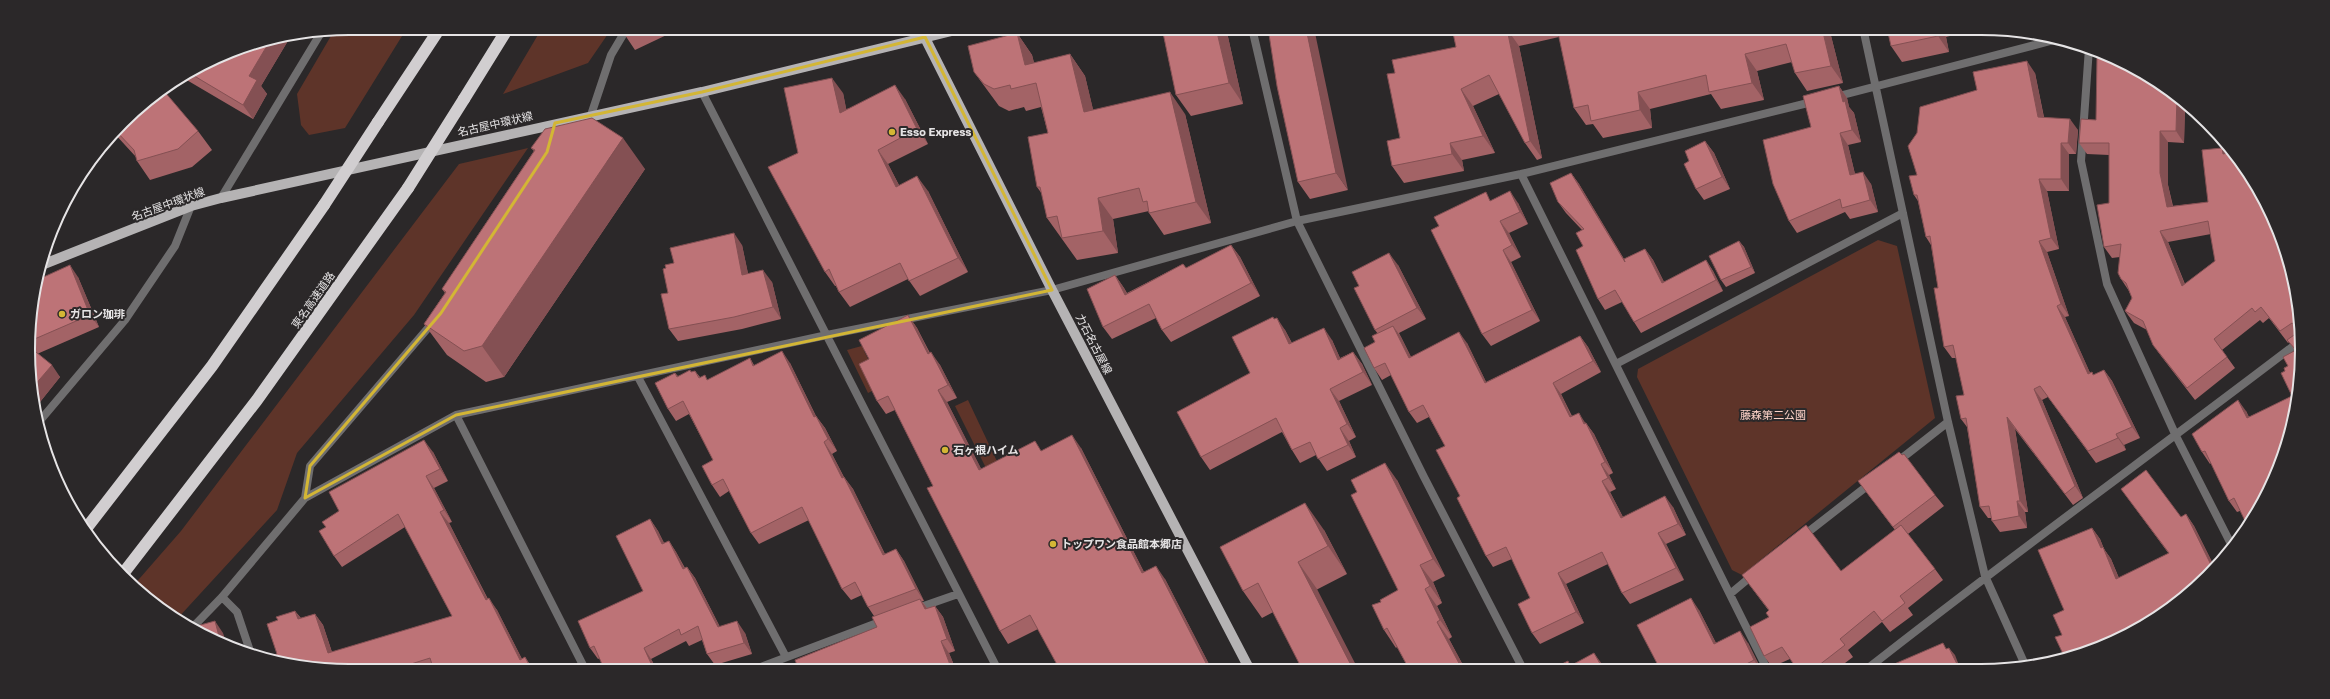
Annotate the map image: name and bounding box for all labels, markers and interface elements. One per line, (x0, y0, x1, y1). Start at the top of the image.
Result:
street label: 名古屋中環状線 (456, 109, 534, 139)
place label: Esso Express (900, 125, 971, 138)
marker: Esso Express (887, 127, 897, 137)
street label: 名古屋中環状線 (129, 184, 206, 223)
street label: 東名高速道路 (288, 269, 337, 330)
place label: ガロン珈琲 (70, 307, 125, 320)
marker: ガロン珈琲 (57, 309, 67, 319)
street label: 力石名古屋線 (1074, 311, 1115, 376)
park label: 藤森第二公園 (1740, 408, 1806, 421)
place label: 石ヶ根ハイム (953, 443, 1019, 456)
marker: 石ヶ根ハイム (940, 445, 950, 455)
place label: トップワン食品館本郷店 (1061, 537, 1182, 550)
marker: トップワン食品館本郷店 (1048, 539, 1058, 549)

